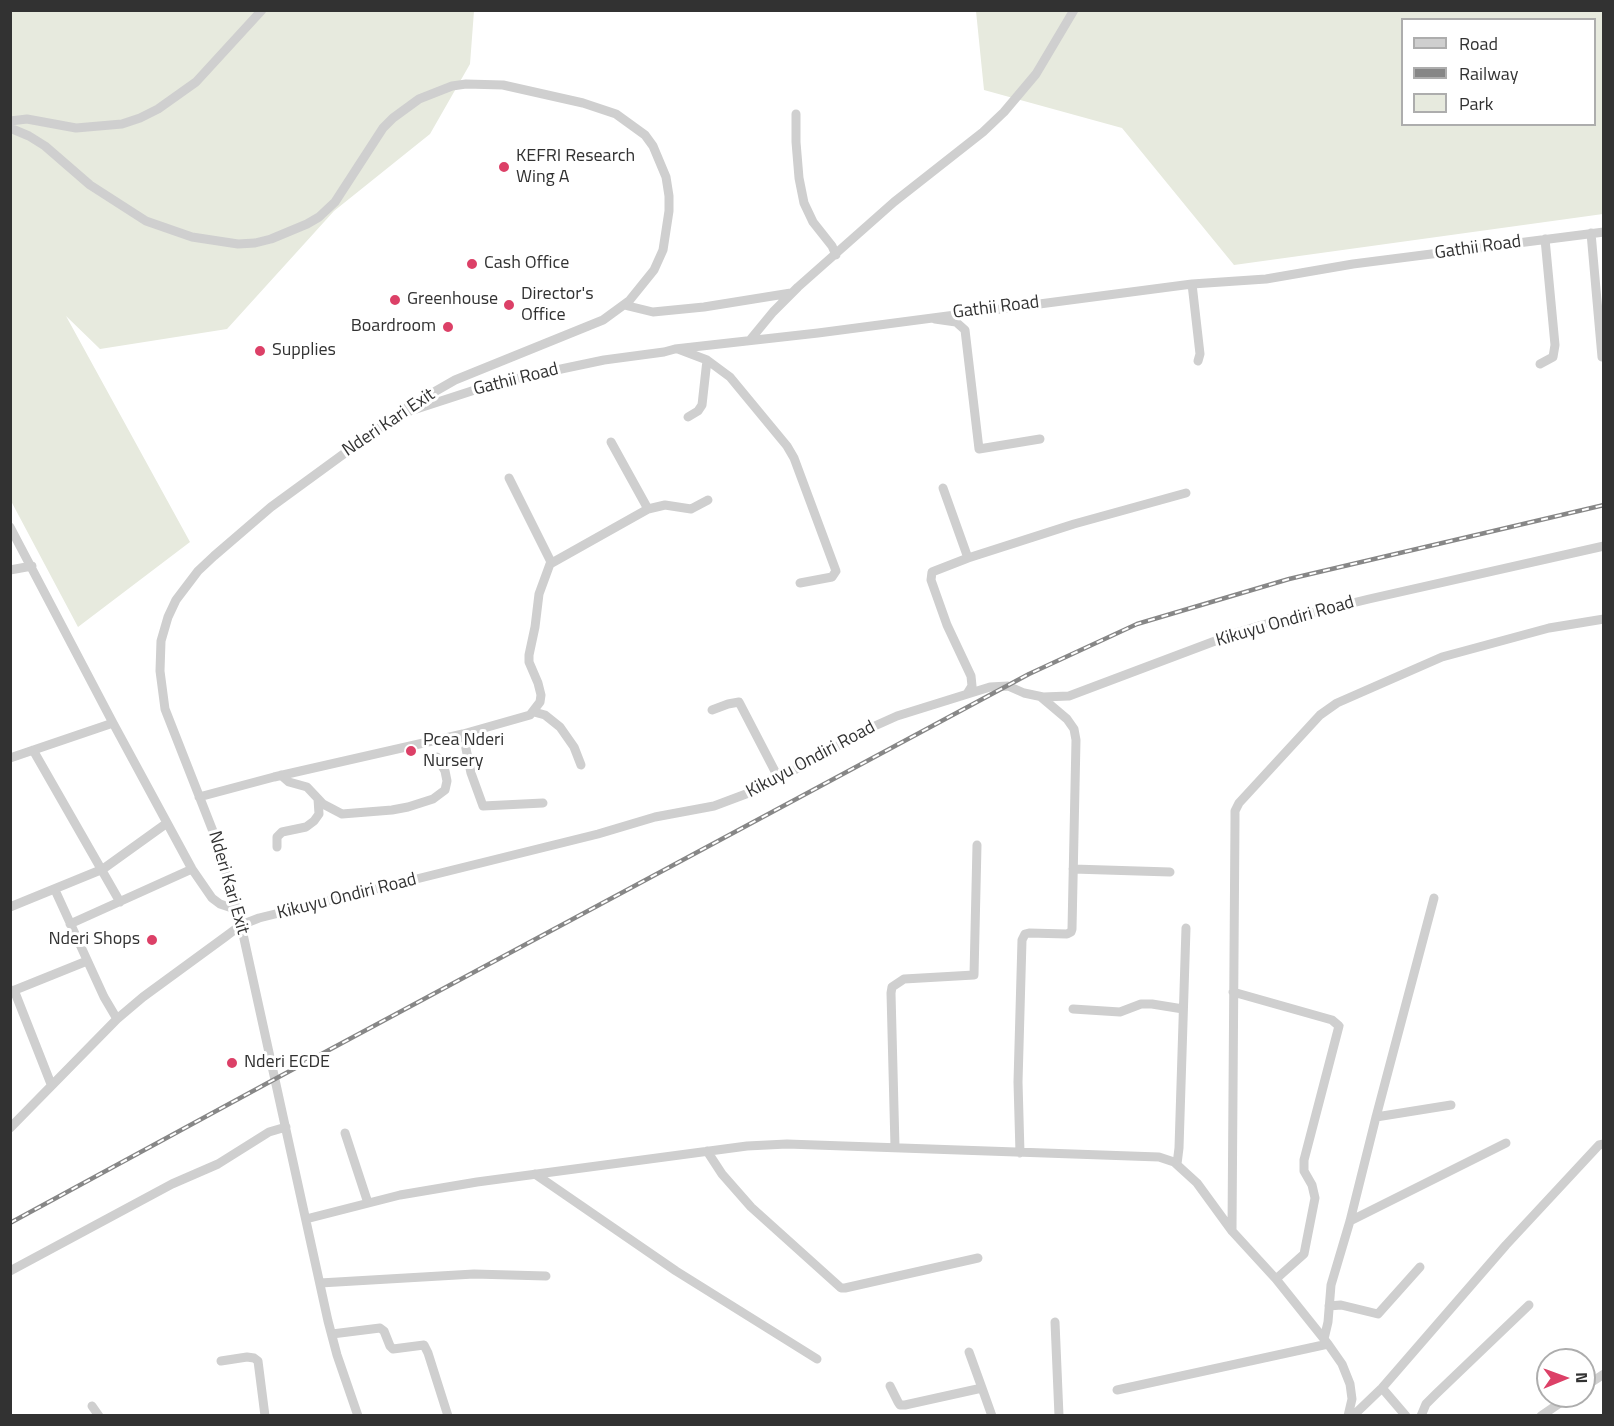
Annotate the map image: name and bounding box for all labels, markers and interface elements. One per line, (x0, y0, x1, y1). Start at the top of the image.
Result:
legend (1401, 18, 1596, 126)
text: Road (1459, 30, 1498, 57)
text: Railway (1459, 60, 1518, 87)
text: Park (1459, 90, 1493, 117)
place label: KEFRI Research Wing A (516, 146, 635, 188)
marker: KEFRI Research Wing A (497, 160, 511, 174)
street label: Gathii Road (1433, 231, 1523, 265)
place label: Cash Office (484, 253, 569, 275)
marker: Cash Office (465, 257, 479, 271)
place label: Director's Office (521, 284, 594, 326)
place label: Greenhouse (407, 289, 498, 311)
street label: Gathii Road (952, 292, 1040, 324)
marker: Greenhouse (388, 293, 402, 307)
marker: Director's Office (502, 298, 516, 312)
place label: Boardroom (351, 316, 436, 338)
marker: Boardroom (441, 320, 455, 334)
place label: Supplies (272, 340, 336, 362)
marker: Supplies (253, 344, 267, 358)
street label: Gathii Road (471, 359, 561, 401)
street label: Nderi Kari Exit (339, 384, 439, 462)
street label: Kikuyu Ondiri Road (1213, 592, 1357, 652)
street label: Kikuyu Ondiri Road (743, 717, 879, 803)
place label: Pcea Nderi Nursery (423, 730, 504, 772)
marker: Pcea Nderi Nursery (404, 744, 418, 758)
street label: Nderi Kari Exit (203, 829, 253, 937)
street label: Kikuyu Ondiri Road (275, 869, 419, 925)
place label: Nderi Shops (48, 929, 140, 951)
marker: Nderi Shops (145, 933, 159, 947)
place label: Nderi ECDE (244, 1052, 330, 1074)
marker: Nderi ECDE (225, 1056, 239, 1070)
north arrow (1536, 1348, 1596, 1408)
text: N (1570, 1372, 1594, 1383)

